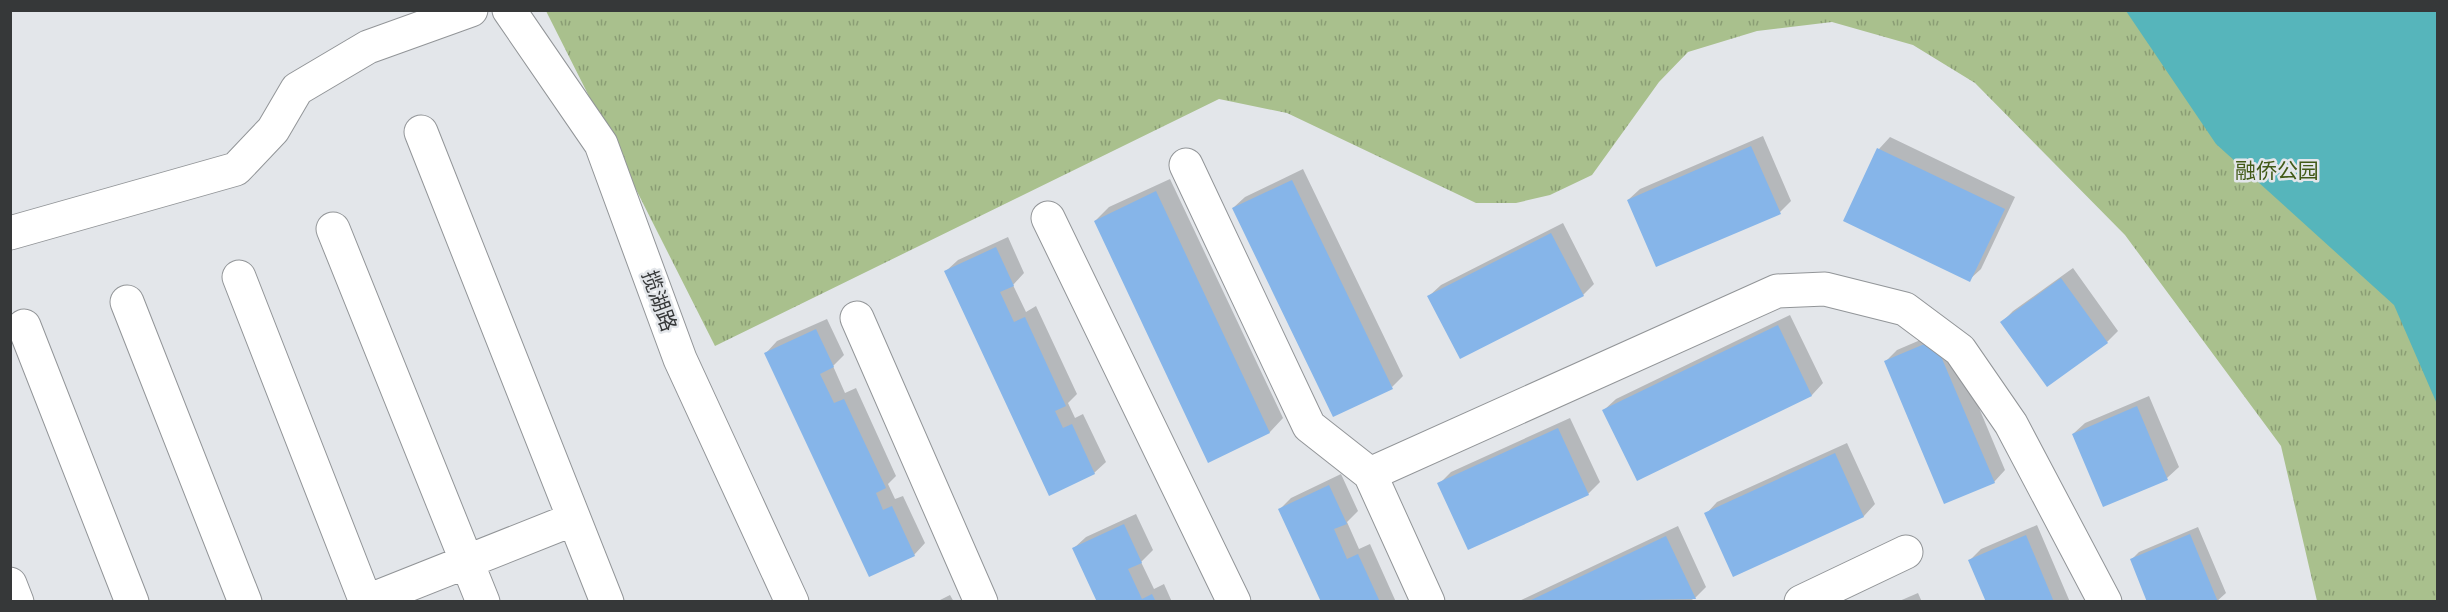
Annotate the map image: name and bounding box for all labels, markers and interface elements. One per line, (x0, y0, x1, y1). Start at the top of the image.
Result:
park label: 融侨公园 (2235, 159, 2319, 183)
street label: 揽湖路 (637, 267, 681, 335)

